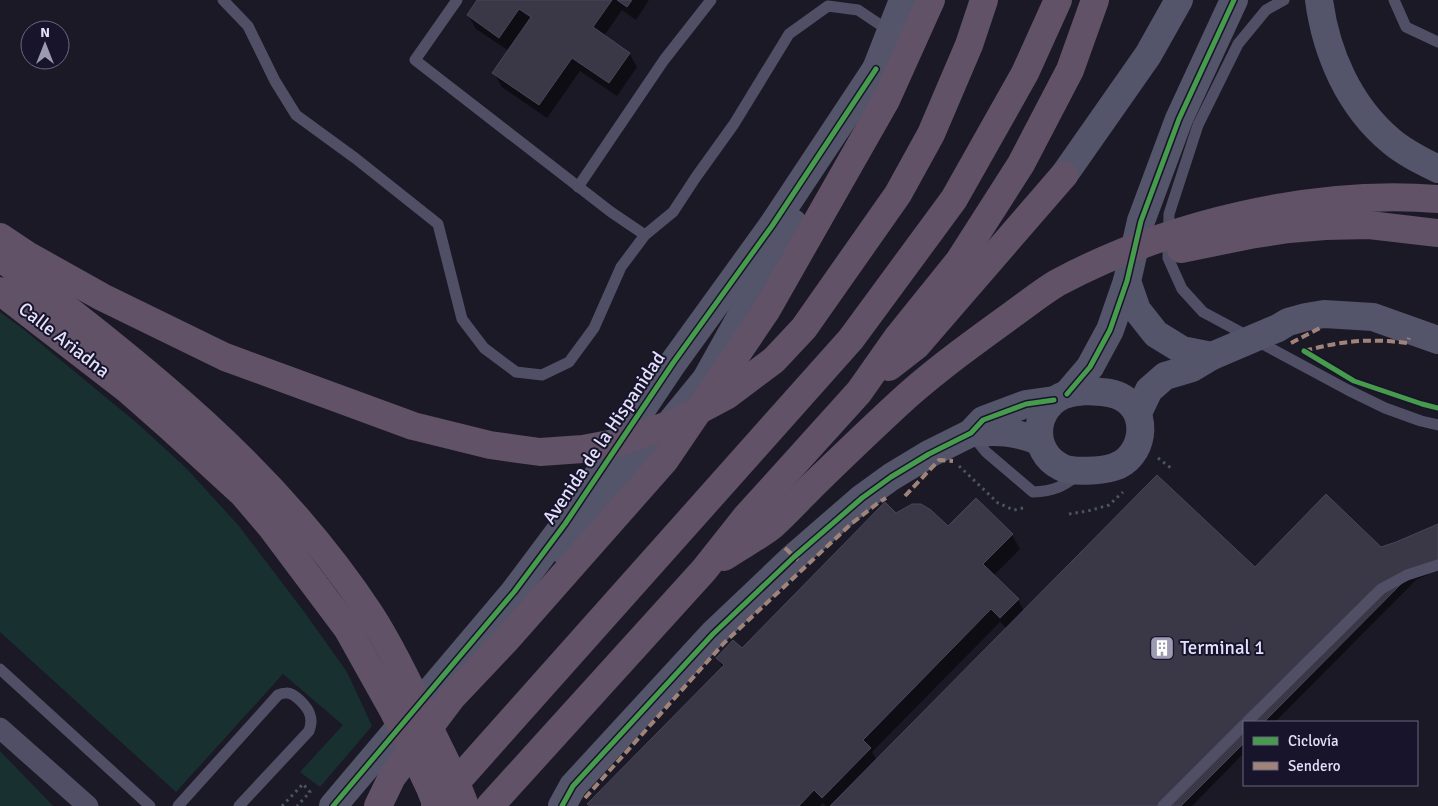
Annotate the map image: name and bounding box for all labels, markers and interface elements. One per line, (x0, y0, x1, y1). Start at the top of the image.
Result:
north arrow (20, 20, 70, 70)
text: N (40, 24, 50, 41)
street label: Calle Ariadna (14, 297, 114, 383)
street label: Avenida de la Hispanidad (537, 347, 671, 529)
building icon: Terminal 1 (1149, 635, 1175, 661)
place label: Terminal 1 (1180, 636, 1265, 660)
legend (1243, 721, 1418, 786)
text: Ciclovía (1288, 732, 1339, 750)
text: Sendero (1288, 757, 1341, 775)

